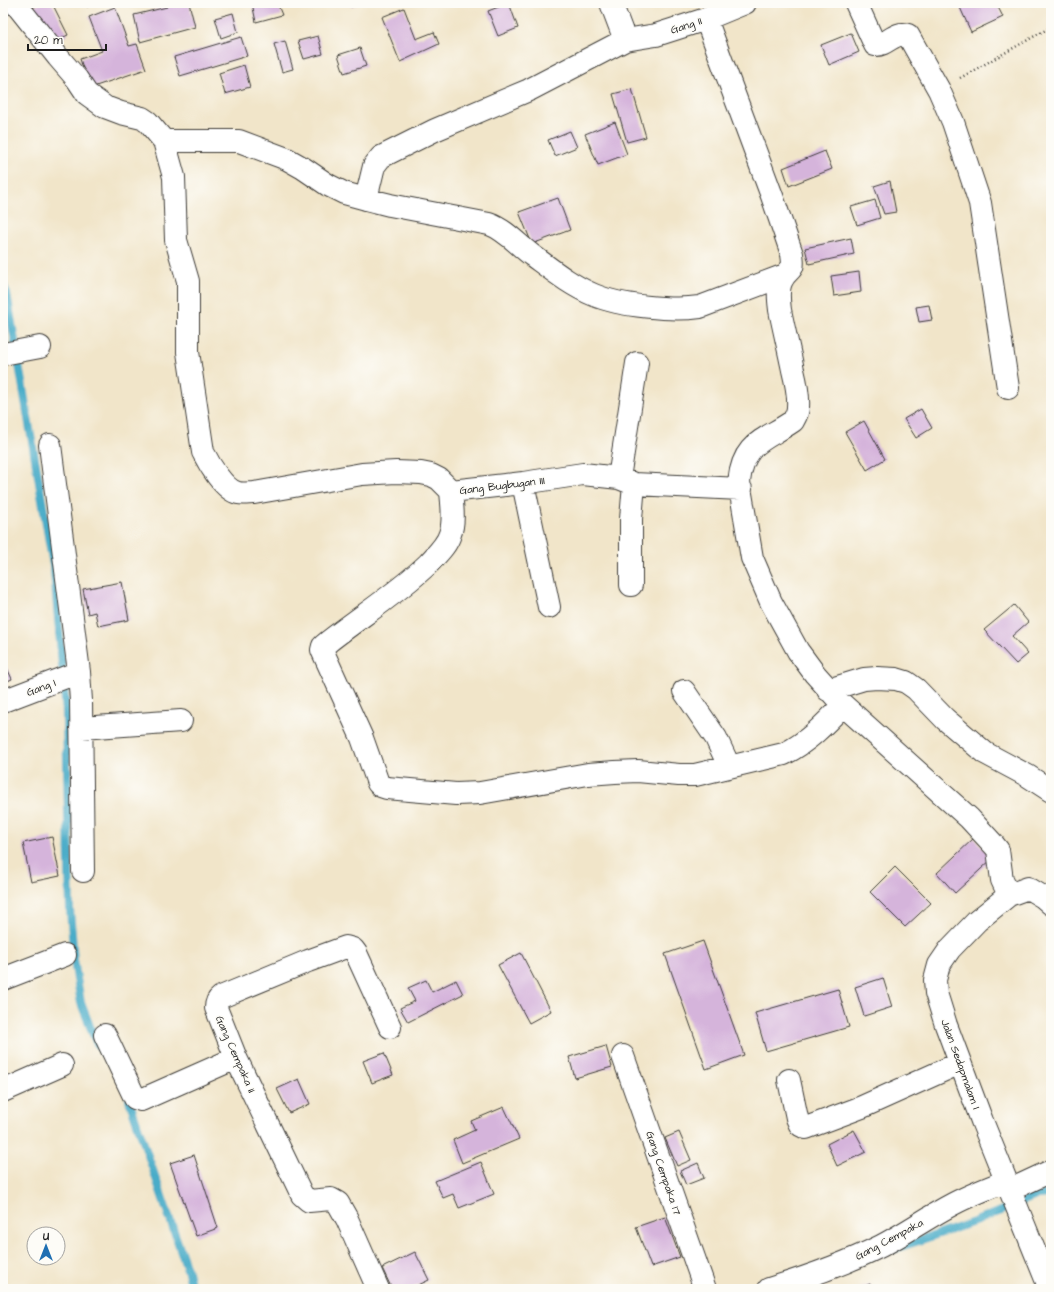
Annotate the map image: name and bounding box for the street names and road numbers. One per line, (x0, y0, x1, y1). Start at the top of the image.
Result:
street label: Gang II (669, 13, 704, 39)
street label: Gang Bugbugan III (459, 473, 546, 499)
street label: Gang I (24, 675, 59, 701)
street label: Gang Cempaka II (211, 1013, 259, 1096)
street label: Jalan Sedapmalam I (937, 1017, 984, 1112)
street label: Gang Cempaka 17 (641, 1129, 685, 1218)
street label: Gang Cempaka (853, 1215, 927, 1265)

